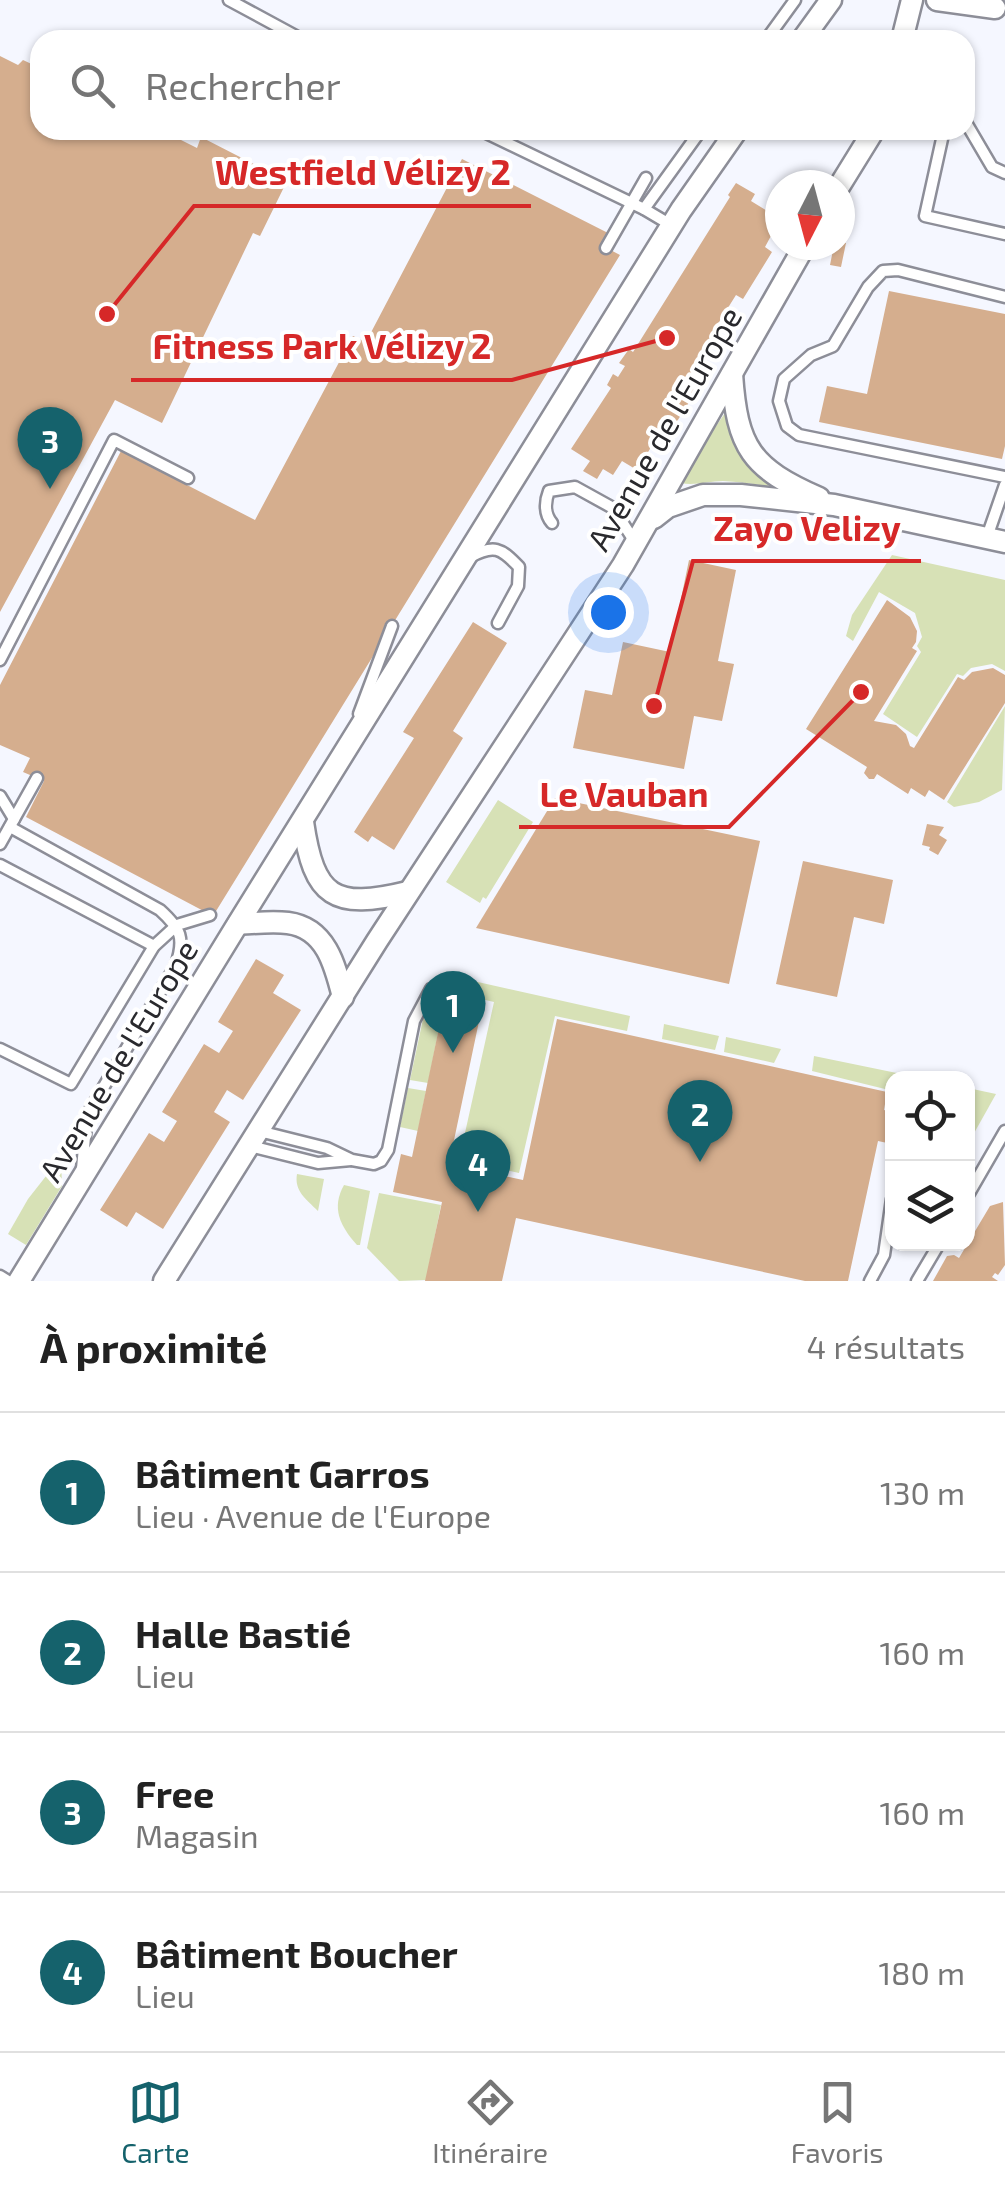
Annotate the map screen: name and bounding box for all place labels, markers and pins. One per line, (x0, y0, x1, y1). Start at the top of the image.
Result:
callout: Westfield Vélizy 2 (194, 141, 531, 206)
callout: Fitness Park Vélizy 2 (131, 315, 512, 380)
pin: 3 (18, 406, 82, 489)
callout: Zayo Velizy (693, 496, 921, 561)
callout: Le Vauban (519, 762, 729, 827)
pin: 1 (420, 970, 486, 1053)
pin: 2 (668, 1080, 732, 1162)
pin: 4 (446, 1130, 510, 1212)

